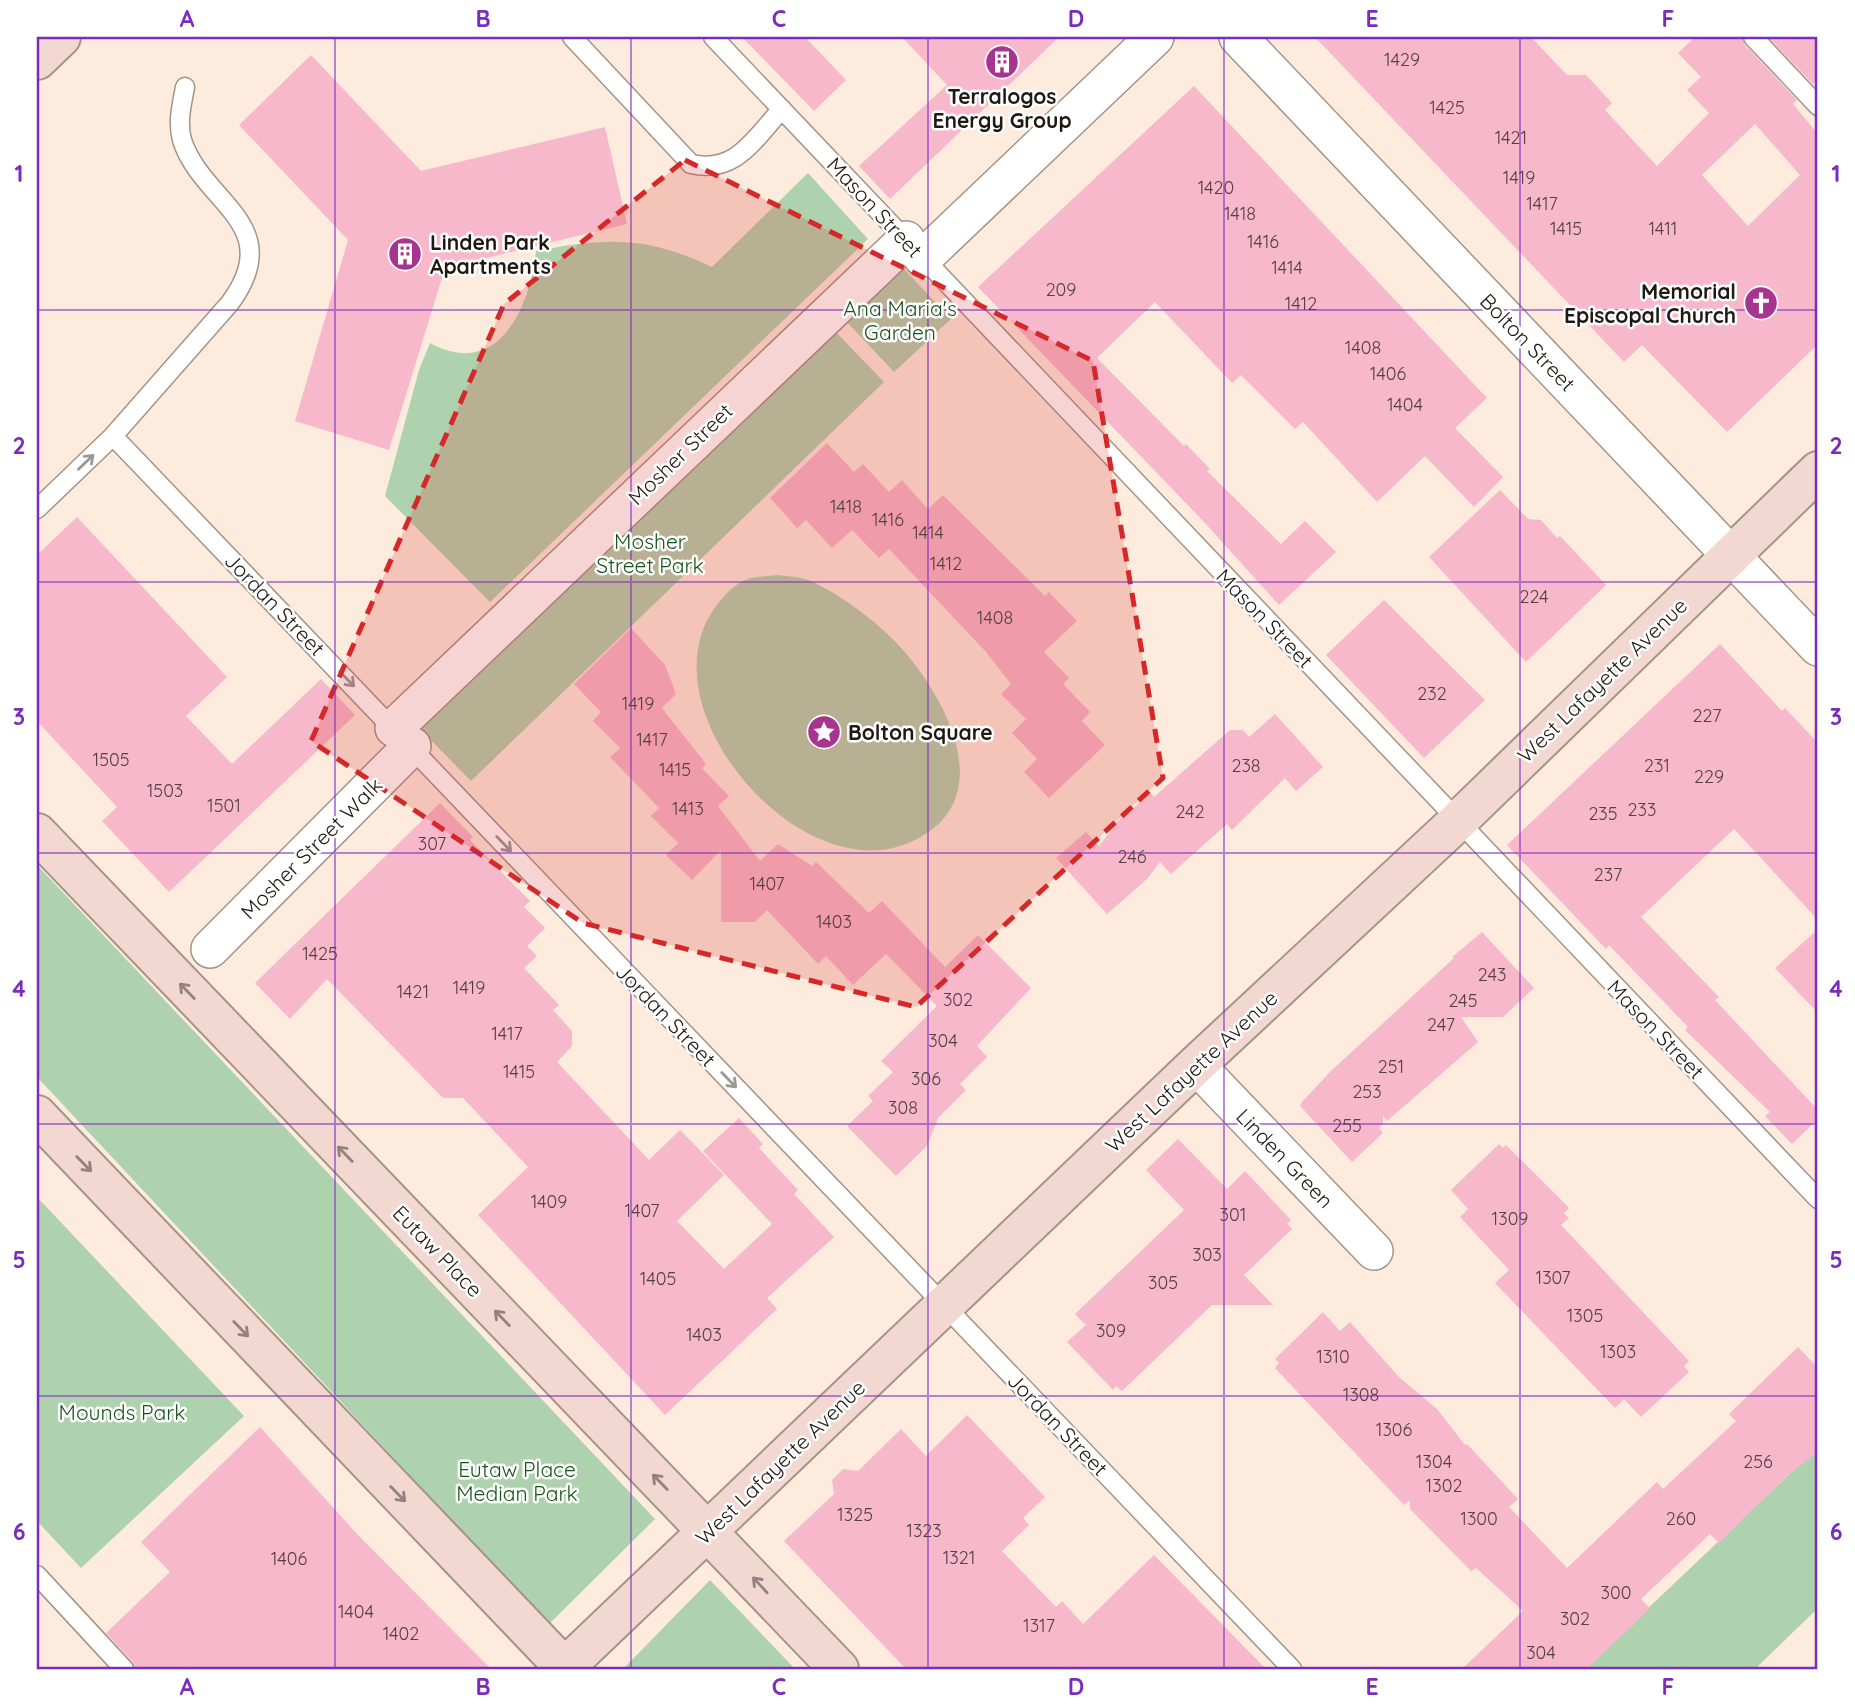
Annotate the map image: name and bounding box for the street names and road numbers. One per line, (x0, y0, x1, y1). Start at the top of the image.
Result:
street label: Mason Street (822, 151, 928, 263)
street label: Bolton Street (1475, 288, 1581, 396)
street label: Mosher Street (622, 398, 738, 510)
street label: Jordan Street (219, 547, 331, 661)
street label: Mason Street (1211, 563, 1319, 673)
street label: West Lafayette Avenue (1512, 592, 1692, 768)
street label: Mosher Street Walk (235, 772, 387, 924)
street label: Jordan Street (610, 958, 722, 1072)
street label: Mason Street (1602, 974, 1710, 1084)
street label: West Lafayette Avenue (1100, 984, 1282, 1158)
street label: Linden Green (1231, 1103, 1339, 1213)
street label: Eutaw Place (388, 1200, 488, 1302)
street label: Jordan Street (1002, 1367, 1114, 1481)
street label: West Lafayette Avenue (690, 1374, 870, 1550)

